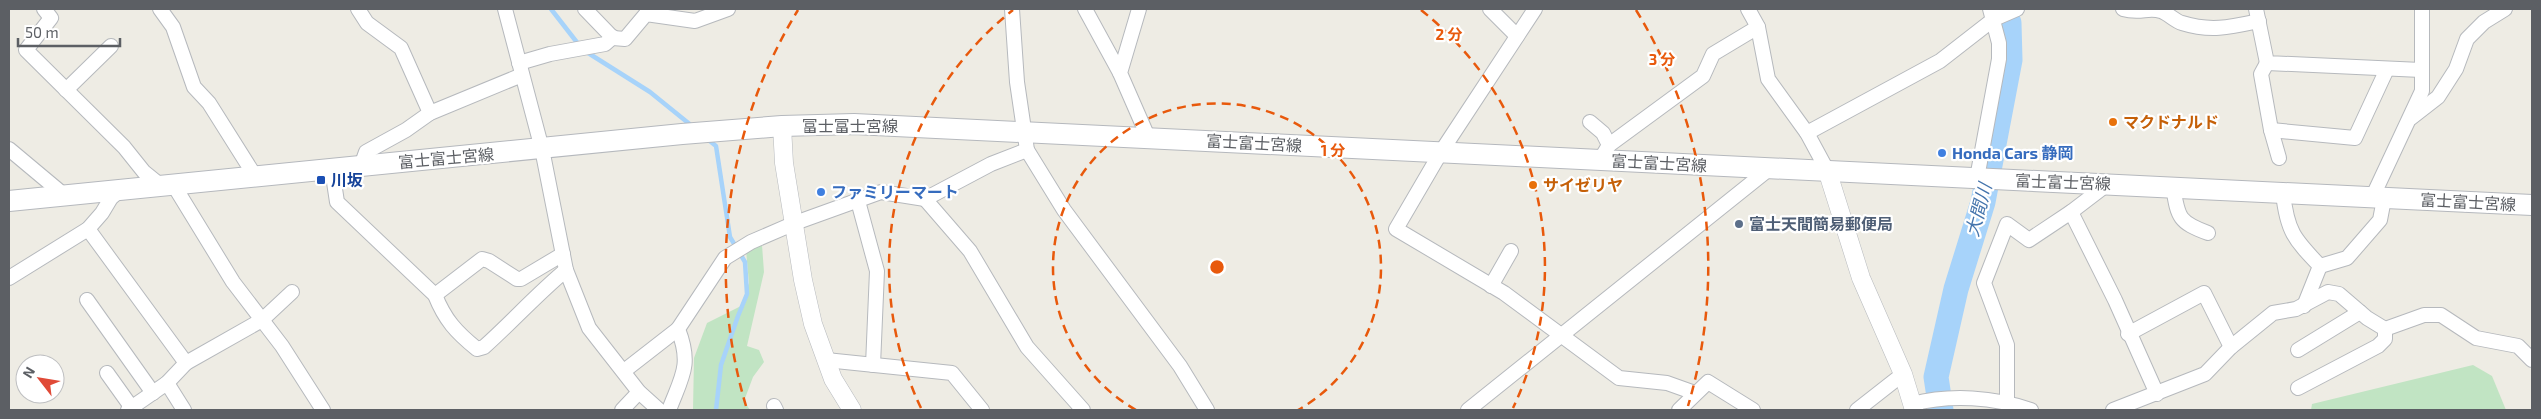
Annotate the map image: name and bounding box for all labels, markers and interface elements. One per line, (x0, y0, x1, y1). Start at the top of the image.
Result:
scale bar (18, 15, 120, 47)
text: 50 m (25, 23, 59, 41)
text: 2 分 (1436, 25, 1462, 43)
text: 3 分 (1649, 50, 1675, 68)
place label: マクドナルド (2123, 112, 2219, 131)
street label: 富士富士宮線 (802, 116, 898, 135)
marker: マクドナルド (2107, 116, 2119, 128)
street label: 富士富士宮線 (1206, 131, 1302, 155)
text: 1 分 (1321, 141, 1345, 159)
place label: Honda Cars 静岡 (1952, 143, 2074, 162)
street label: 富士富士宮線 (397, 144, 495, 171)
marker: Honda Cars 静岡 (1936, 147, 1948, 159)
street label: 富士富士宮線 (1611, 151, 1707, 175)
place label: 川坂 (331, 170, 363, 189)
street label: 富士富士宮線 (2015, 170, 2111, 193)
marker: 川坂 (315, 174, 327, 186)
place label: サイゼリヤ (1543, 175, 1623, 194)
marker: サイゼリヤ (1527, 179, 1539, 191)
water label: 大間川 (1960, 179, 1996, 239)
place label: ファミリーマート (831, 182, 959, 201)
marker: ファミリーマート (815, 186, 827, 198)
street label: 富士富士宮線 (2420, 190, 2516, 214)
place label: 富士天間簡易郵便局 (1749, 214, 1893, 233)
marker: 富士天間簡易郵便局 (1733, 218, 1745, 230)
centre of rings (1208, 258, 1226, 276)
north arrow (15, 354, 65, 404)
text: N (19, 363, 38, 381)

